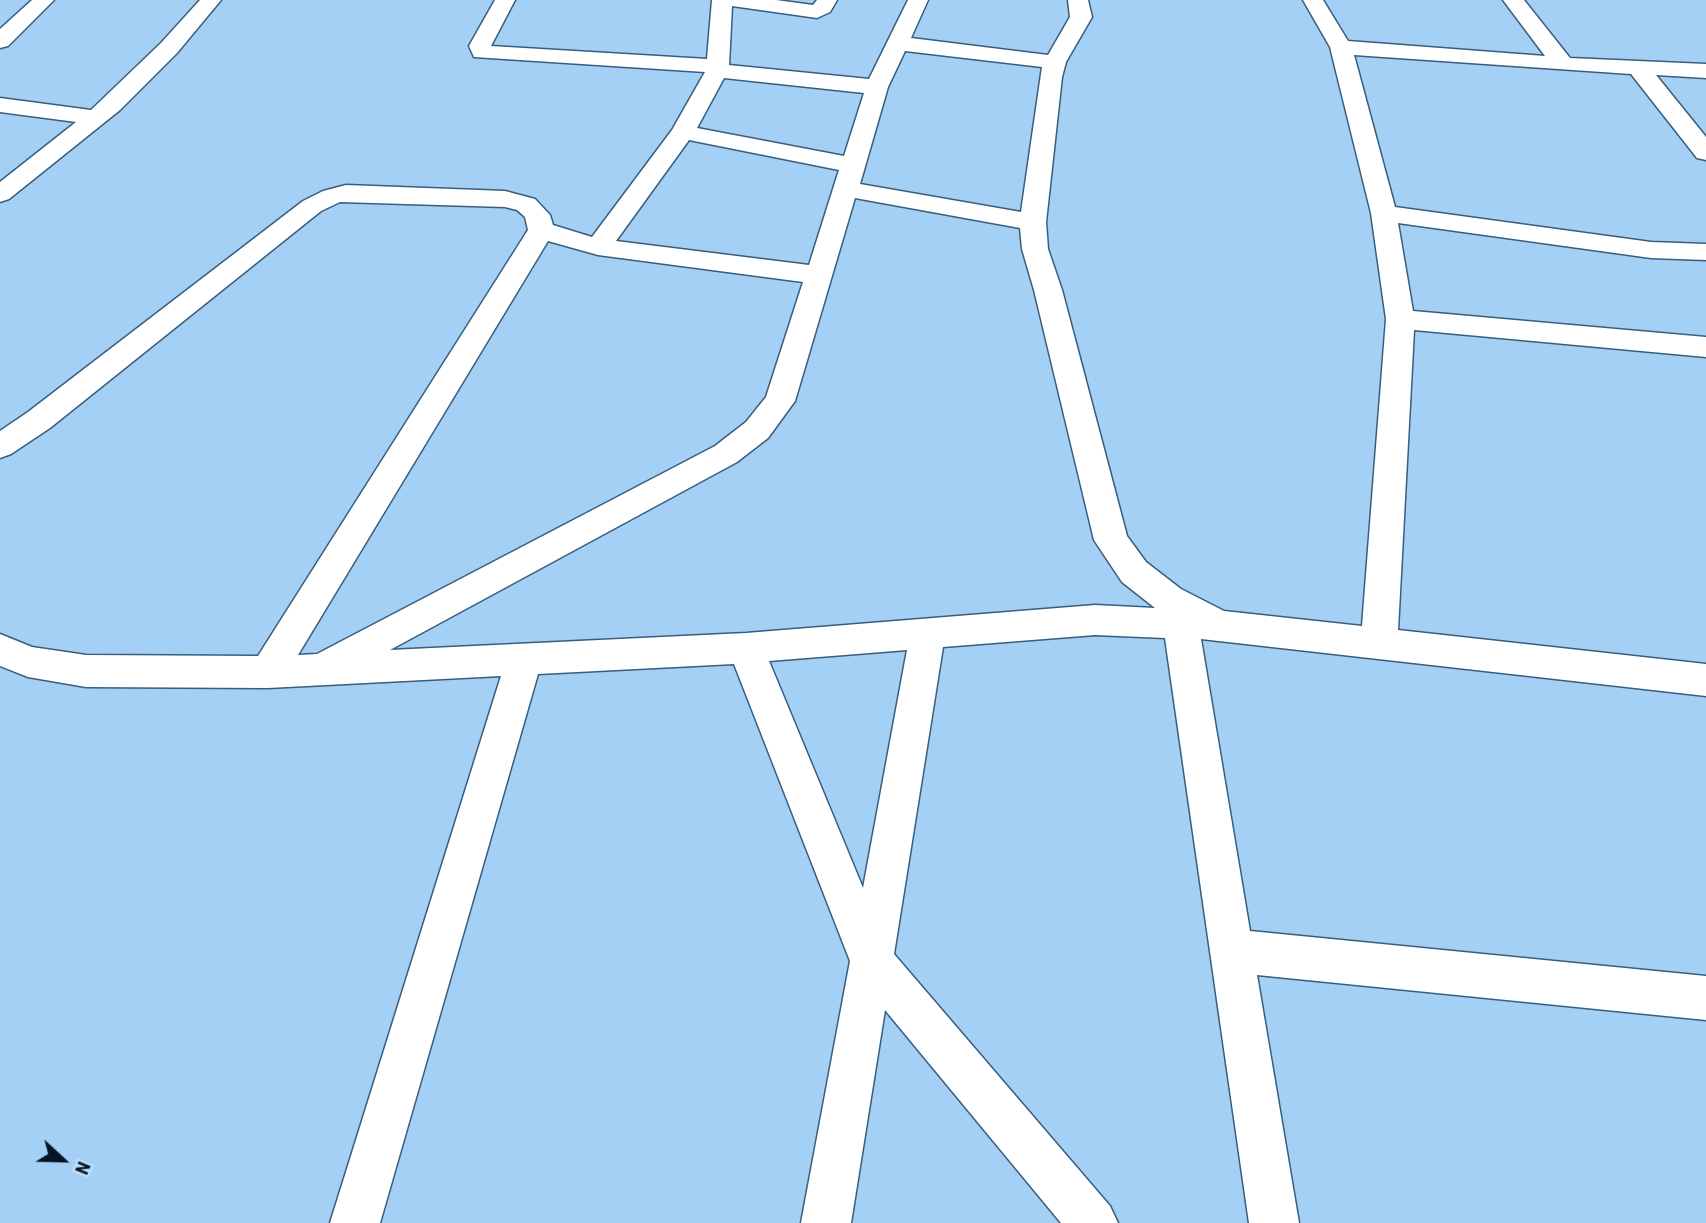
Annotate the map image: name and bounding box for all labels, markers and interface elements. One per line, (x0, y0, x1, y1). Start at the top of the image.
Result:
north arrow (28, 1125, 98, 1195)
text: N (70, 1158, 96, 1178)

